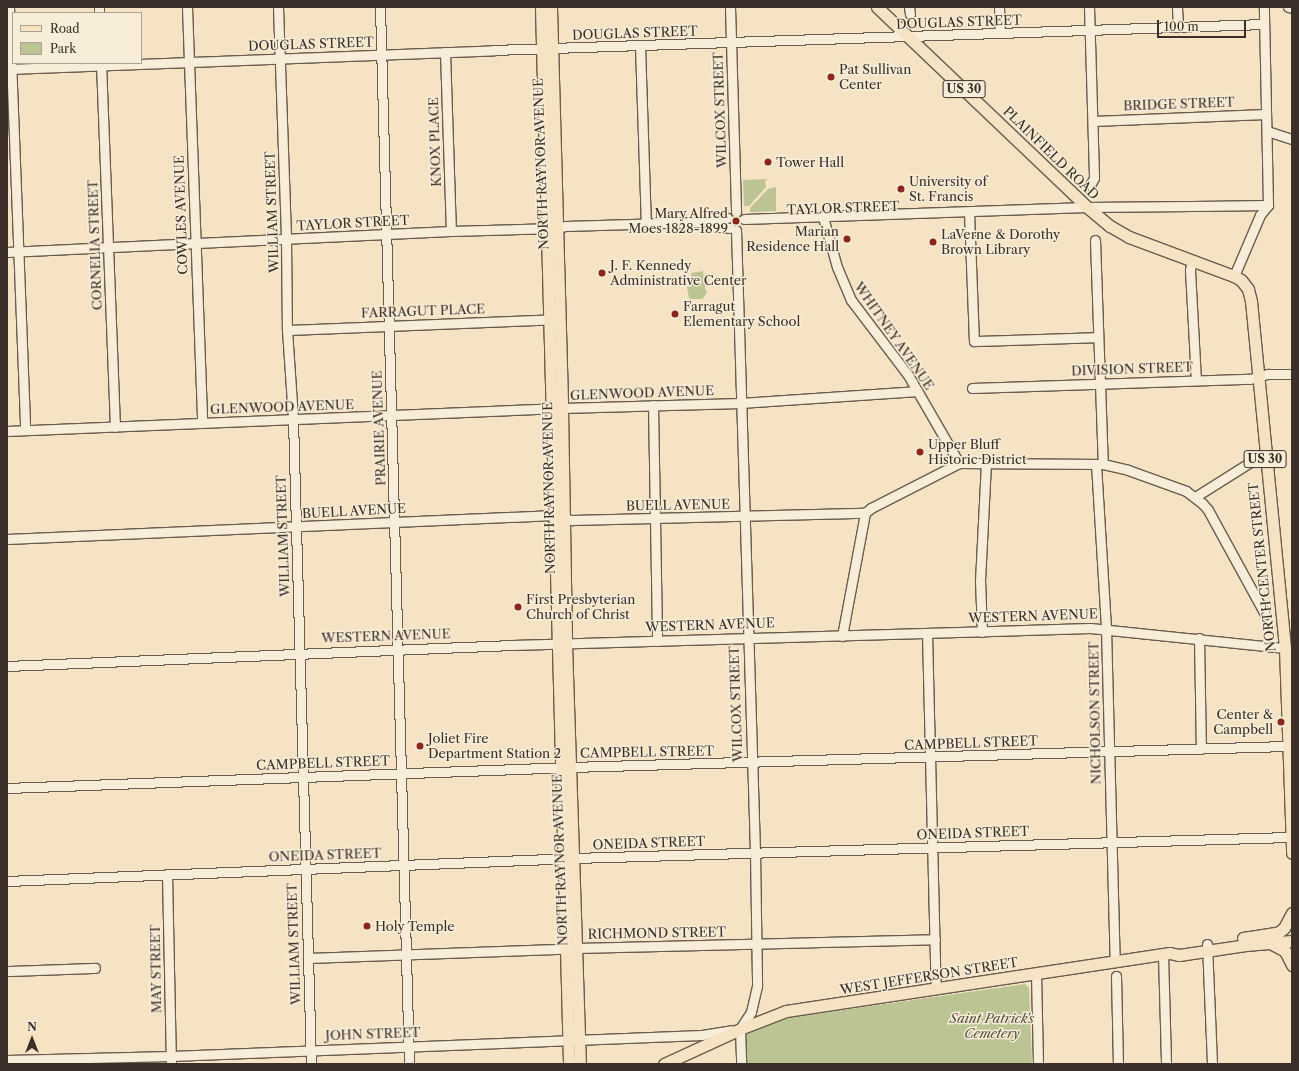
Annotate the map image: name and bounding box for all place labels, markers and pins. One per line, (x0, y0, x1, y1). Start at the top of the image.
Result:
place label: Pat Sullivan Center (839, 62, 911, 93)
marker: Pat Sullivan Center (826, 72, 836, 82)
place label: Tower Hall (776, 154, 844, 170)
marker: Tower Hall (763, 157, 773, 167)
place label: University of St. Francis (909, 174, 988, 205)
marker: University of St. Francis (896, 184, 906, 194)
place label: Mary Alfred Moes 1828-1899 (628, 206, 728, 237)
marker: Mary Alfred Moes 1828-1899 (731, 216, 741, 226)
place label: Marian Residence Hall (746, 224, 839, 255)
place label: LaVerne & Dorothy Brown Library (941, 227, 1060, 258)
marker: Marian Residence Hall (842, 234, 852, 244)
marker: LaVerne & Dorothy Brown Library (928, 237, 938, 247)
place label: J. F. Kennedy Administrative Center (610, 258, 747, 289)
marker: J. F. Kennedy Administrative Center (597, 268, 607, 278)
place label: Farragut Elementary School (683, 299, 801, 330)
marker: Farragut Elementary School (670, 309, 680, 319)
place label: Upper Bluff Historic District (928, 437, 1026, 468)
marker: Upper Bluff Historic District (915, 447, 925, 457)
place label: First Presbyterian Church of Christ (526, 592, 635, 623)
marker: First Presbyterian Church of Christ (513, 602, 523, 612)
place label: Center & Campbell (1213, 707, 1273, 738)
marker: Center & Campbell (1276, 717, 1286, 727)
place label: Joliet Fire Department Station 2 (428, 731, 561, 762)
marker: Joliet Fire Department Station 2 (415, 741, 425, 751)
place label: Holy Temple (375, 918, 455, 934)
marker: Holy Temple (362, 921, 372, 931)

